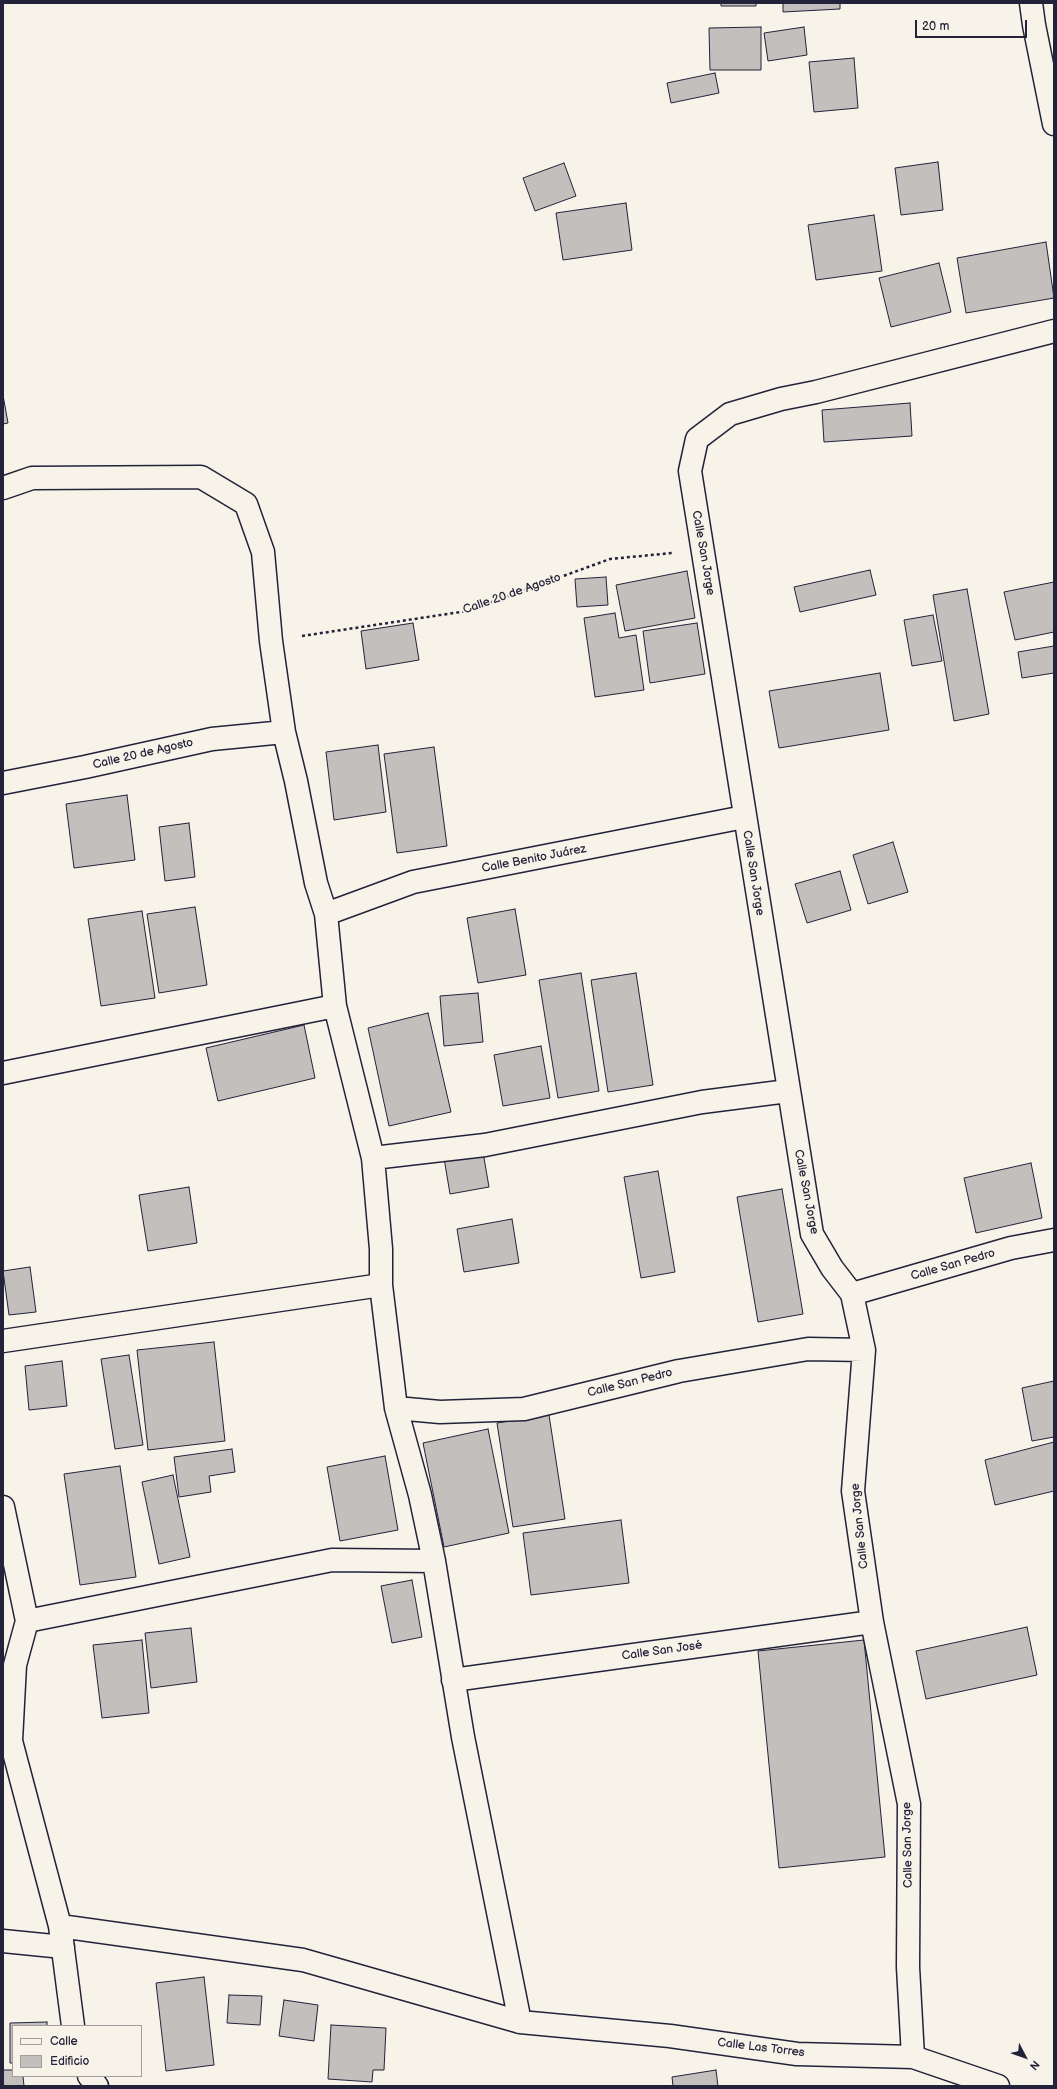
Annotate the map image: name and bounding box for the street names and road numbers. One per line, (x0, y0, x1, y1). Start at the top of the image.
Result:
street label: Calle San Jorge (688, 509, 718, 597)
street label: Calle 20 de Agosto (461, 571, 563, 617)
street label: Calle 20 de Agosto (91, 735, 195, 773)
street label: Calle San Jorge (739, 829, 767, 917)
street label: Calle Benito Juárez (481, 842, 587, 876)
street label: Calle San Jorge (791, 1148, 821, 1236)
street label: Calle San Pedro (909, 1246, 997, 1284)
street label: Calle San Pedro (586, 1365, 674, 1401)
street label: Calle San Jorge (848, 1482, 872, 1570)
street label: Calle San José (621, 1638, 703, 1664)
street label: Calle San Jorge (900, 1802, 916, 1888)
street label: Calle Las Torres (717, 2036, 805, 2060)

